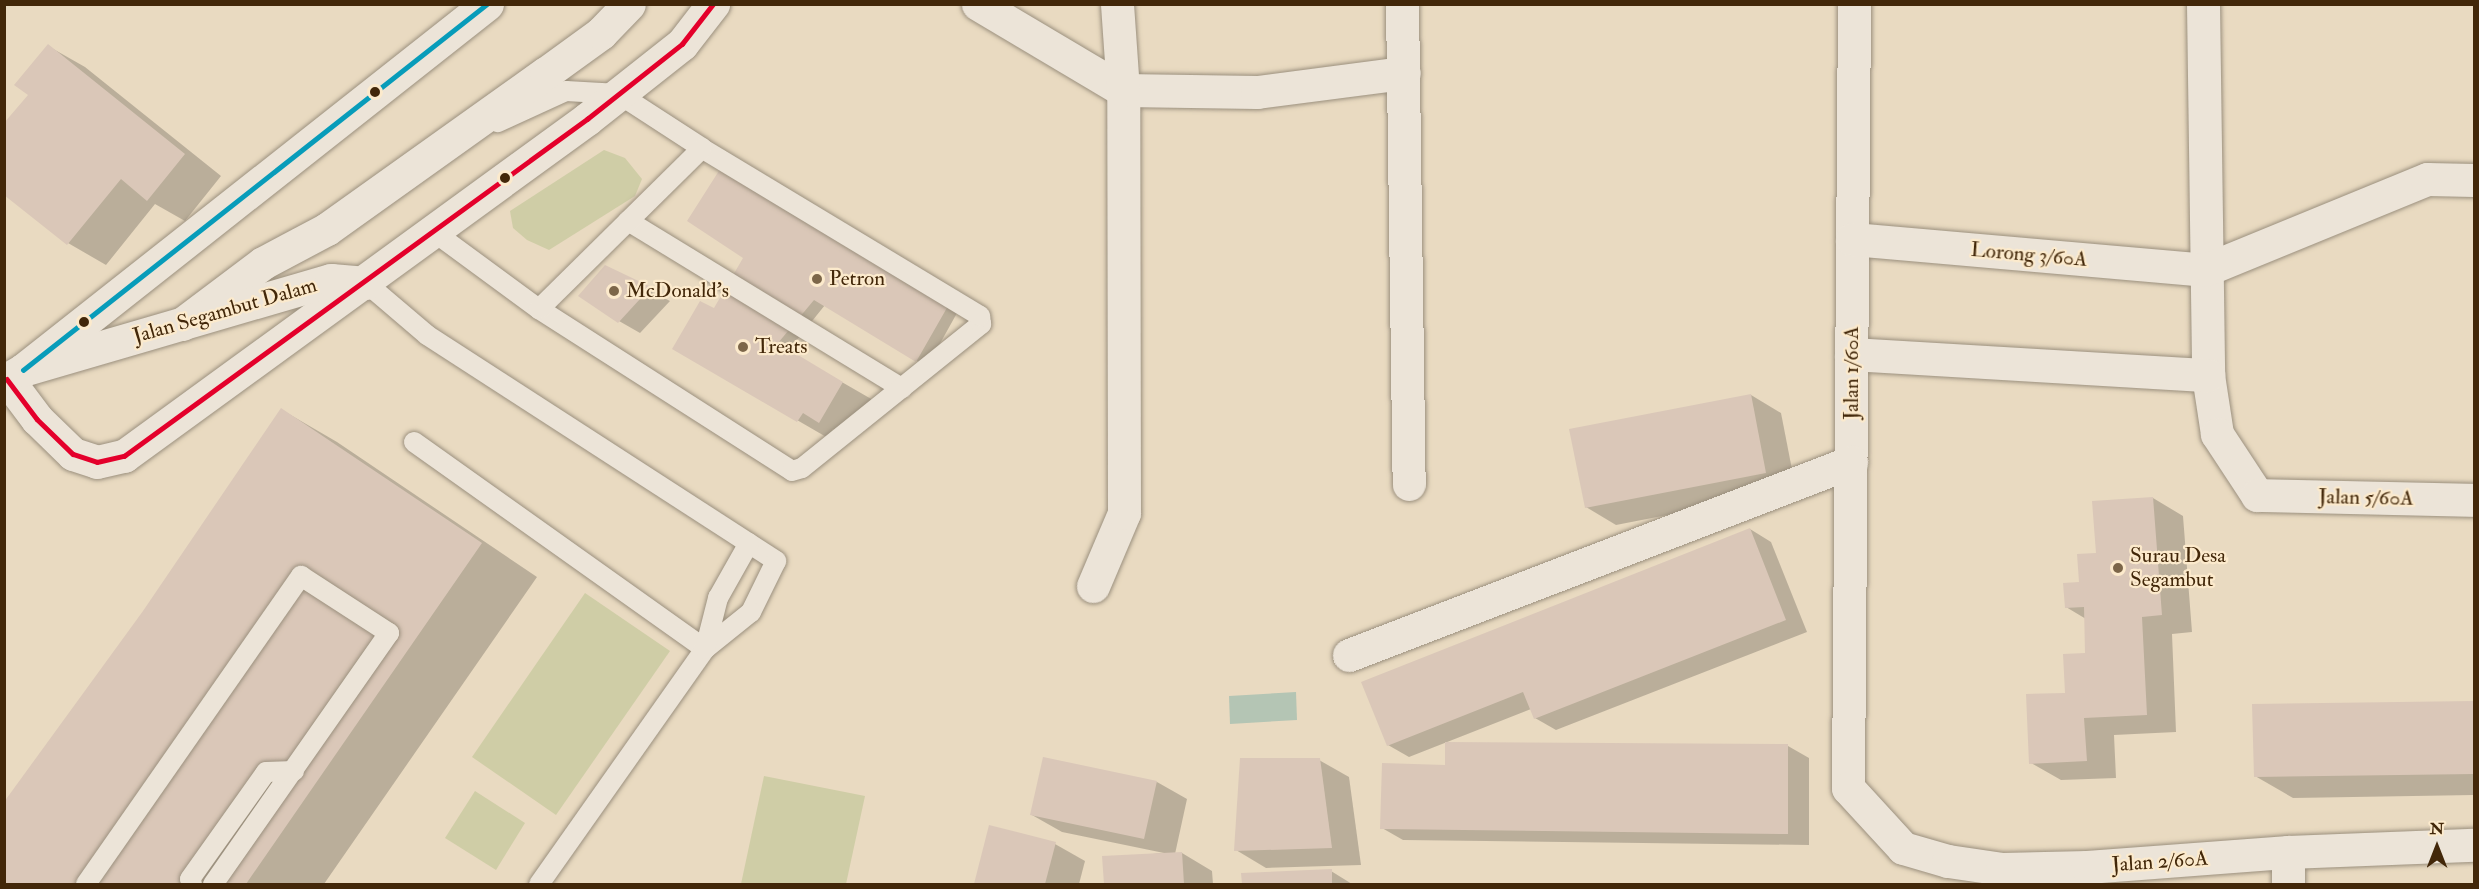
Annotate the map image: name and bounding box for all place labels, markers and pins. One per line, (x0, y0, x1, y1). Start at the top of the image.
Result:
unlabelled marker (369, 86, 381, 98)
unlabelled marker (499, 172, 511, 184)
place label: Petron (829, 266, 885, 292)
marker: Petron (810, 272, 824, 286)
place label: McDonald's (626, 278, 729, 304)
marker: McDonald's (607, 284, 621, 298)
unlabelled marker (78, 316, 90, 328)
place label: Treats (755, 334, 807, 360)
marker: Treats (736, 340, 750, 354)
place label: Surau Desa Segambut (2130, 543, 2226, 593)
marker: Surau Desa Segambut (2111, 561, 2125, 575)

